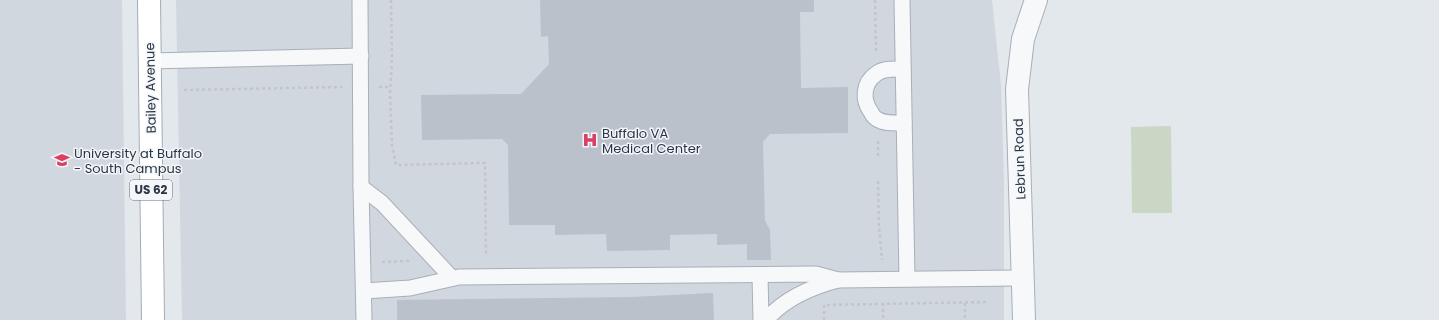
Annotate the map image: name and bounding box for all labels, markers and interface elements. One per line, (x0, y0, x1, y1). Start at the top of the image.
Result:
street label: Bailey Avenue (140, 42, 161, 134)
street label: Lebrun Road (1009, 118, 1030, 200)
place label: Buffalo VA Medical Center (602, 124, 701, 158)
hospital icon: Buffalo VA Medical Center (581, 131, 599, 149)
place label: University at Buffalo - South Campus (74, 144, 202, 178)
school or university icon: University at Buffalo - South Campus (53, 151, 71, 169)
road number: US 62 (130, 180, 172, 200)

